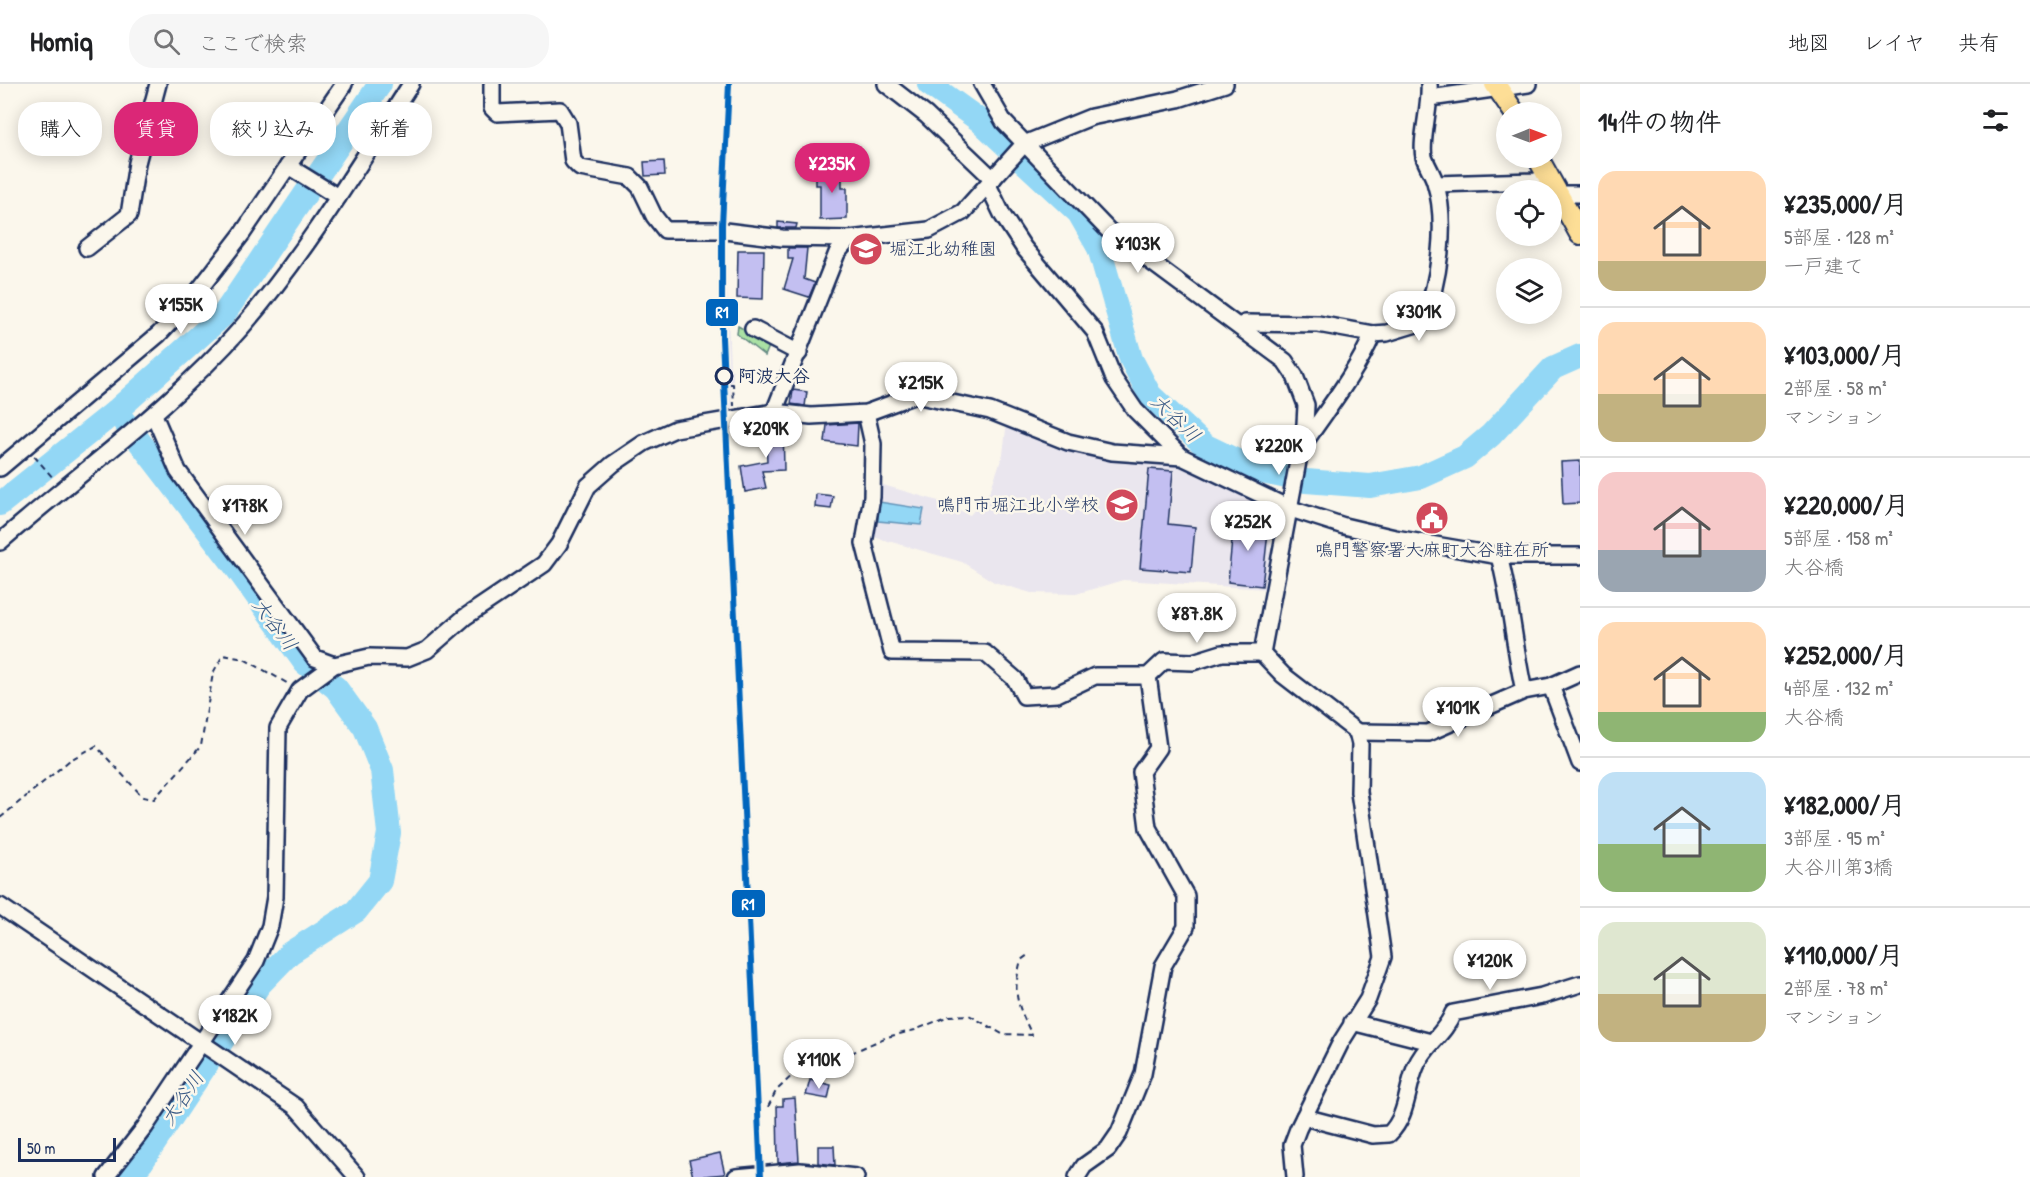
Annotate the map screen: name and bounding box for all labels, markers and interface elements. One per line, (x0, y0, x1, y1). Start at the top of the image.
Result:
search box (129, 14, 549, 68)
text: Homiq (30, 22, 93, 60)
icon: search (150, 25, 183, 58)
text: ここで検索 (198, 28, 308, 58)
text: 地図 (1788, 28, 1830, 57)
text: レイヤ (1863, 28, 1925, 57)
text: 共有 (1958, 28, 2000, 57)
chip: 購入 (18, 102, 102, 156)
chip: 賃貸 (114, 102, 198, 156)
chip: 絞り込み (210, 102, 336, 156)
chip: 新着 (348, 102, 432, 156)
north arrow (1496, 102, 1562, 168)
map controls (1496, 102, 1562, 324)
text: 14件の物件 (1598, 104, 1721, 139)
icon: filters (1979, 104, 2012, 137)
pin: ¥235K (790, 143, 874, 194)
text: ¥235K (809, 149, 855, 176)
button: locate (1496, 180, 1562, 246)
text: ¥235,000/月 (1784, 186, 1908, 221)
icon: home (1646, 195, 1718, 267)
pin: ¥103K (1096, 223, 1180, 274)
text: 5部屋 · 128 m² (1784, 223, 1894, 250)
text: ¥103K (1116, 229, 1160, 256)
school or university icon: 堀江北幼稚園 (848, 231, 884, 267)
place label: 堀江北幼稚園 (889, 236, 997, 261)
text: 一戸建て (1784, 252, 1864, 279)
button: layers (1496, 258, 1562, 324)
pin: ¥155K (139, 284, 223, 335)
text: ¥155K (159, 290, 203, 317)
pin: ¥301K (1377, 291, 1461, 342)
text: ¥301K (1397, 297, 1441, 324)
line badge: R1 (705, 298, 739, 327)
text: R1 (715, 301, 729, 323)
text: ¥103,000/月 (1784, 337, 1906, 372)
icon: home (1646, 346, 1718, 418)
pin: ¥215K (879, 362, 963, 413)
place label: 阿波大谷 (738, 363, 810, 388)
marker: 阿波大谷 (715, 367, 733, 385)
text: ¥215K (899, 368, 943, 395)
text: 2部屋 · 58 m² (1784, 374, 1886, 401)
water label: 大谷川 (1145, 387, 1207, 448)
text: マンション (1784, 403, 1883, 430)
pin: ¥209K (724, 408, 808, 459)
text: ¥209K (743, 414, 789, 441)
pin: ¥220K (1237, 425, 1321, 476)
text: ¥220K (1255, 431, 1303, 458)
pin: ¥178K (203, 485, 287, 536)
school or university icon: 鳴門市堀江北小学校 (1104, 487, 1140, 523)
text: ¥220,000/月 (1784, 487, 1909, 522)
text: ¥178K (222, 491, 268, 518)
place label: 鳴門市堀江北小学校 (937, 492, 1099, 517)
icon: home (1646, 496, 1718, 568)
public building icon: 鳴門警察署大麻町大谷駐在所 (1414, 500, 1450, 536)
pin: ¥252K (1206, 501, 1290, 552)
text: ¥252K (1225, 507, 1271, 534)
text: 5部屋 · 158 m² (1784, 524, 1893, 551)
place label: 鳴門警察署大麻町大谷駐在所 (1315, 537, 1549, 562)
text: 大谷橋 (1784, 553, 1844, 580)
water label: 大谷川 (247, 592, 304, 656)
pin: ¥87.8K (1148, 593, 1246, 644)
text: ¥87.8K (1171, 599, 1223, 626)
text: ¥252,000/月 (1784, 637, 1909, 672)
icon: home (1646, 646, 1718, 718)
text: 4部屋 · 132 m² (1784, 674, 1893, 701)
pin: ¥101K (1416, 687, 1500, 738)
text: ¥101K (1436, 693, 1480, 720)
text: 大谷橋 (1784, 703, 1844, 730)
text: ¥182,000/月 (1784, 787, 1906, 822)
icon: home (1646, 796, 1718, 868)
text: 3部屋 · 95 m² (1784, 824, 1885, 851)
text: 大谷川第3橋 (1784, 853, 1893, 880)
line badge: R1 (731, 889, 766, 918)
text: R1 (741, 893, 755, 915)
text: ¥110,000/月 (1784, 937, 1904, 972)
pin: ¥120K (1448, 940, 1532, 991)
text: ¥120K (1467, 946, 1513, 973)
icon: home (1646, 946, 1718, 1018)
text: 2部屋 · 78 m² (1784, 974, 1888, 1001)
pin: ¥182K (193, 995, 277, 1046)
text: ¥182K (212, 1001, 258, 1028)
text: マンション (1784, 1003, 1883, 1030)
pin: ¥110K (777, 1039, 861, 1090)
text: ¥110K (797, 1045, 841, 1072)
water label: 大谷川 (154, 1065, 210, 1130)
scale bar (18, 1135, 116, 1162)
text: 50 m (27, 1137, 56, 1159)

